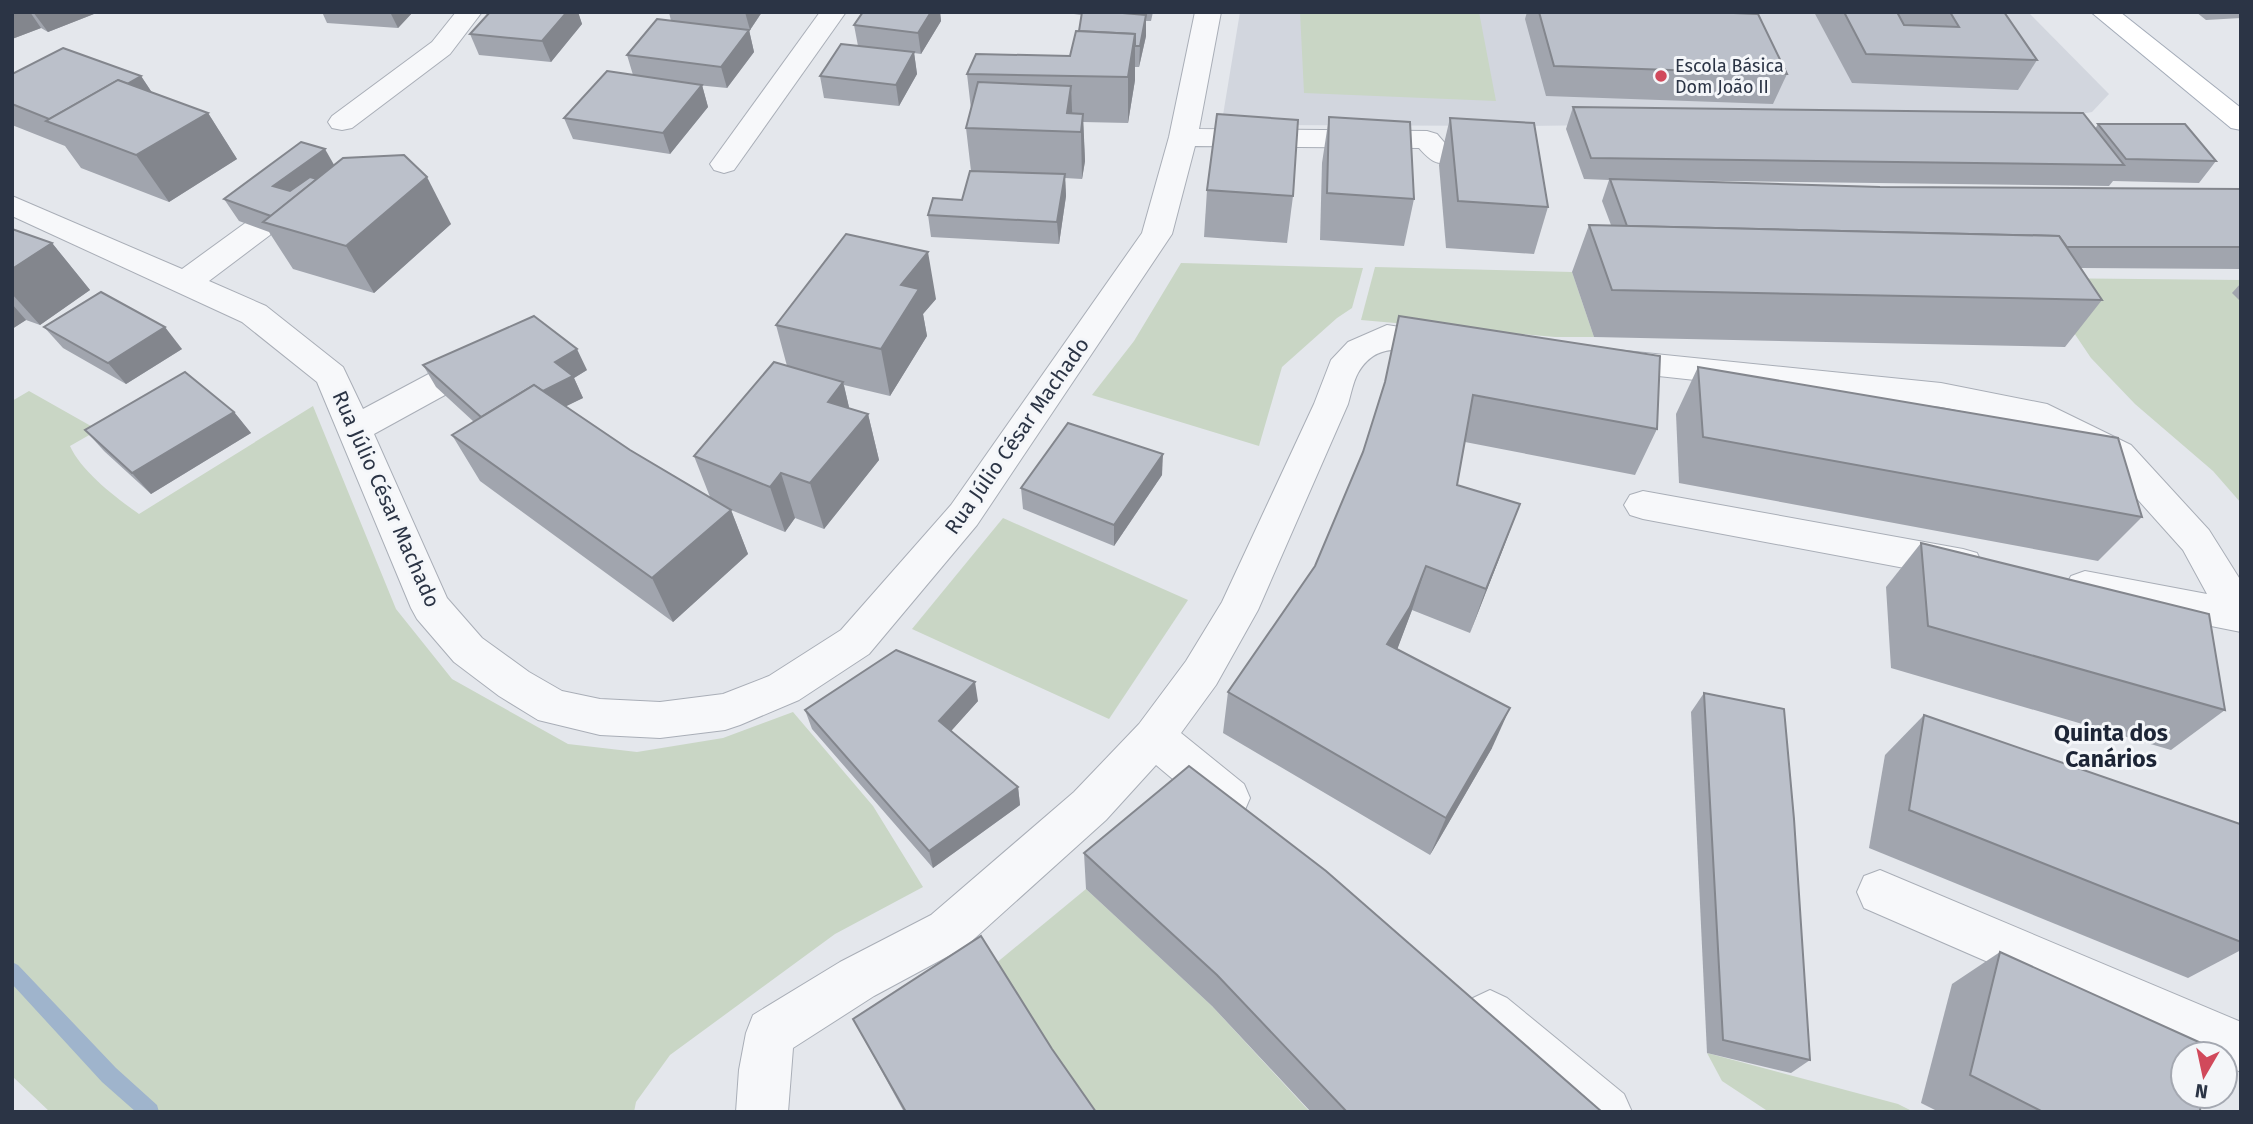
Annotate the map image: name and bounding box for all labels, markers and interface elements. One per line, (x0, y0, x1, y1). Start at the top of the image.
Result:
place label: Escola Básica Dom João II (1675, 55, 1784, 98)
marker: Escola Básica Dom João II (1653, 68, 1669, 84)
street label: Rua Júlio César Machado (939, 333, 1095, 539)
street label: Rua Júlio César Machado (326, 387, 446, 611)
district label: Quinta dos Canários (2054, 719, 2168, 773)
north arrow (2169, 1040, 2239, 1110)
text: N (2193, 1079, 2209, 1104)

